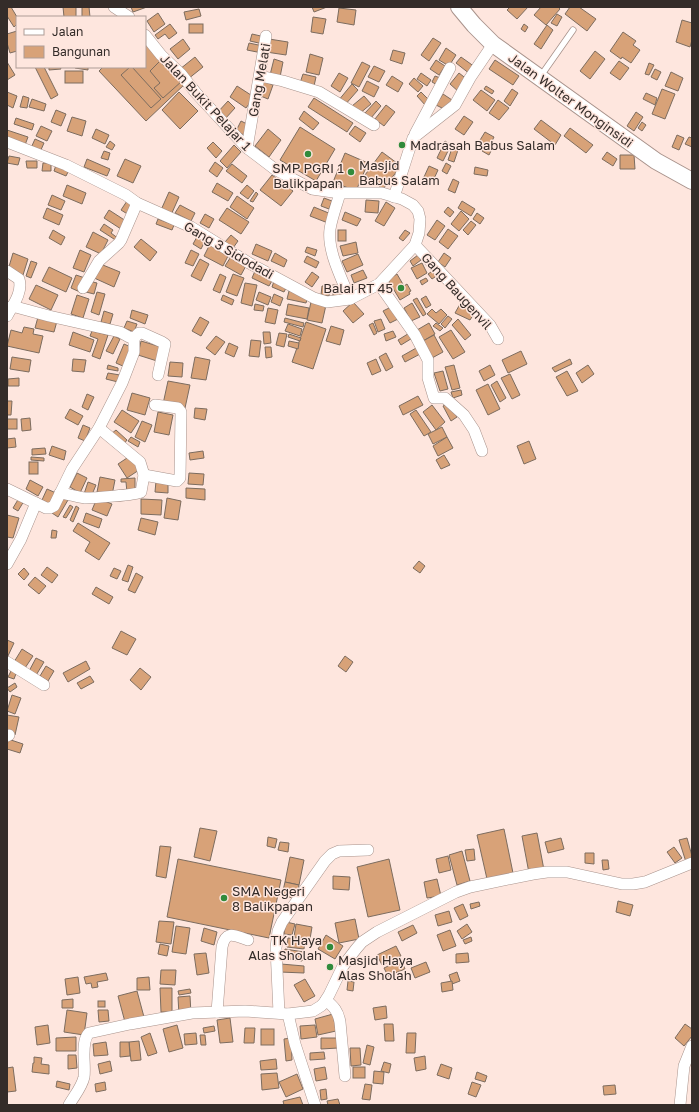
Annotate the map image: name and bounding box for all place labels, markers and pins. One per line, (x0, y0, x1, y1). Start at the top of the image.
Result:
place label: Madrasah Babus Salam (410, 137, 555, 153)
marker: Madrasah Babus Salam (397, 140, 407, 150)
marker: SMP PGRI 1 Balikpapan (303, 149, 313, 159)
place label: Masjid Babus Salam (359, 157, 440, 188)
place label: SMP PGRI 1 Balikpapan (272, 160, 344, 191)
marker: Masjid Babus Salam (346, 167, 356, 177)
place label: Balai RT 45 (323, 280, 393, 296)
marker: Balai RT 45 (396, 283, 406, 293)
place label: SMA Negeri 8 Balikpapan (232, 883, 313, 914)
marker: SMA Negeri 8 Balikpapan (219, 893, 229, 903)
place label: TK Haya Alas Sholah (248, 932, 322, 963)
marker: TK Haya Alas Sholah (325, 942, 335, 952)
place label: Masjid Haya Alas Sholah (338, 952, 413, 983)
marker: Masjid Haya Alas Sholah (325, 962, 335, 972)

